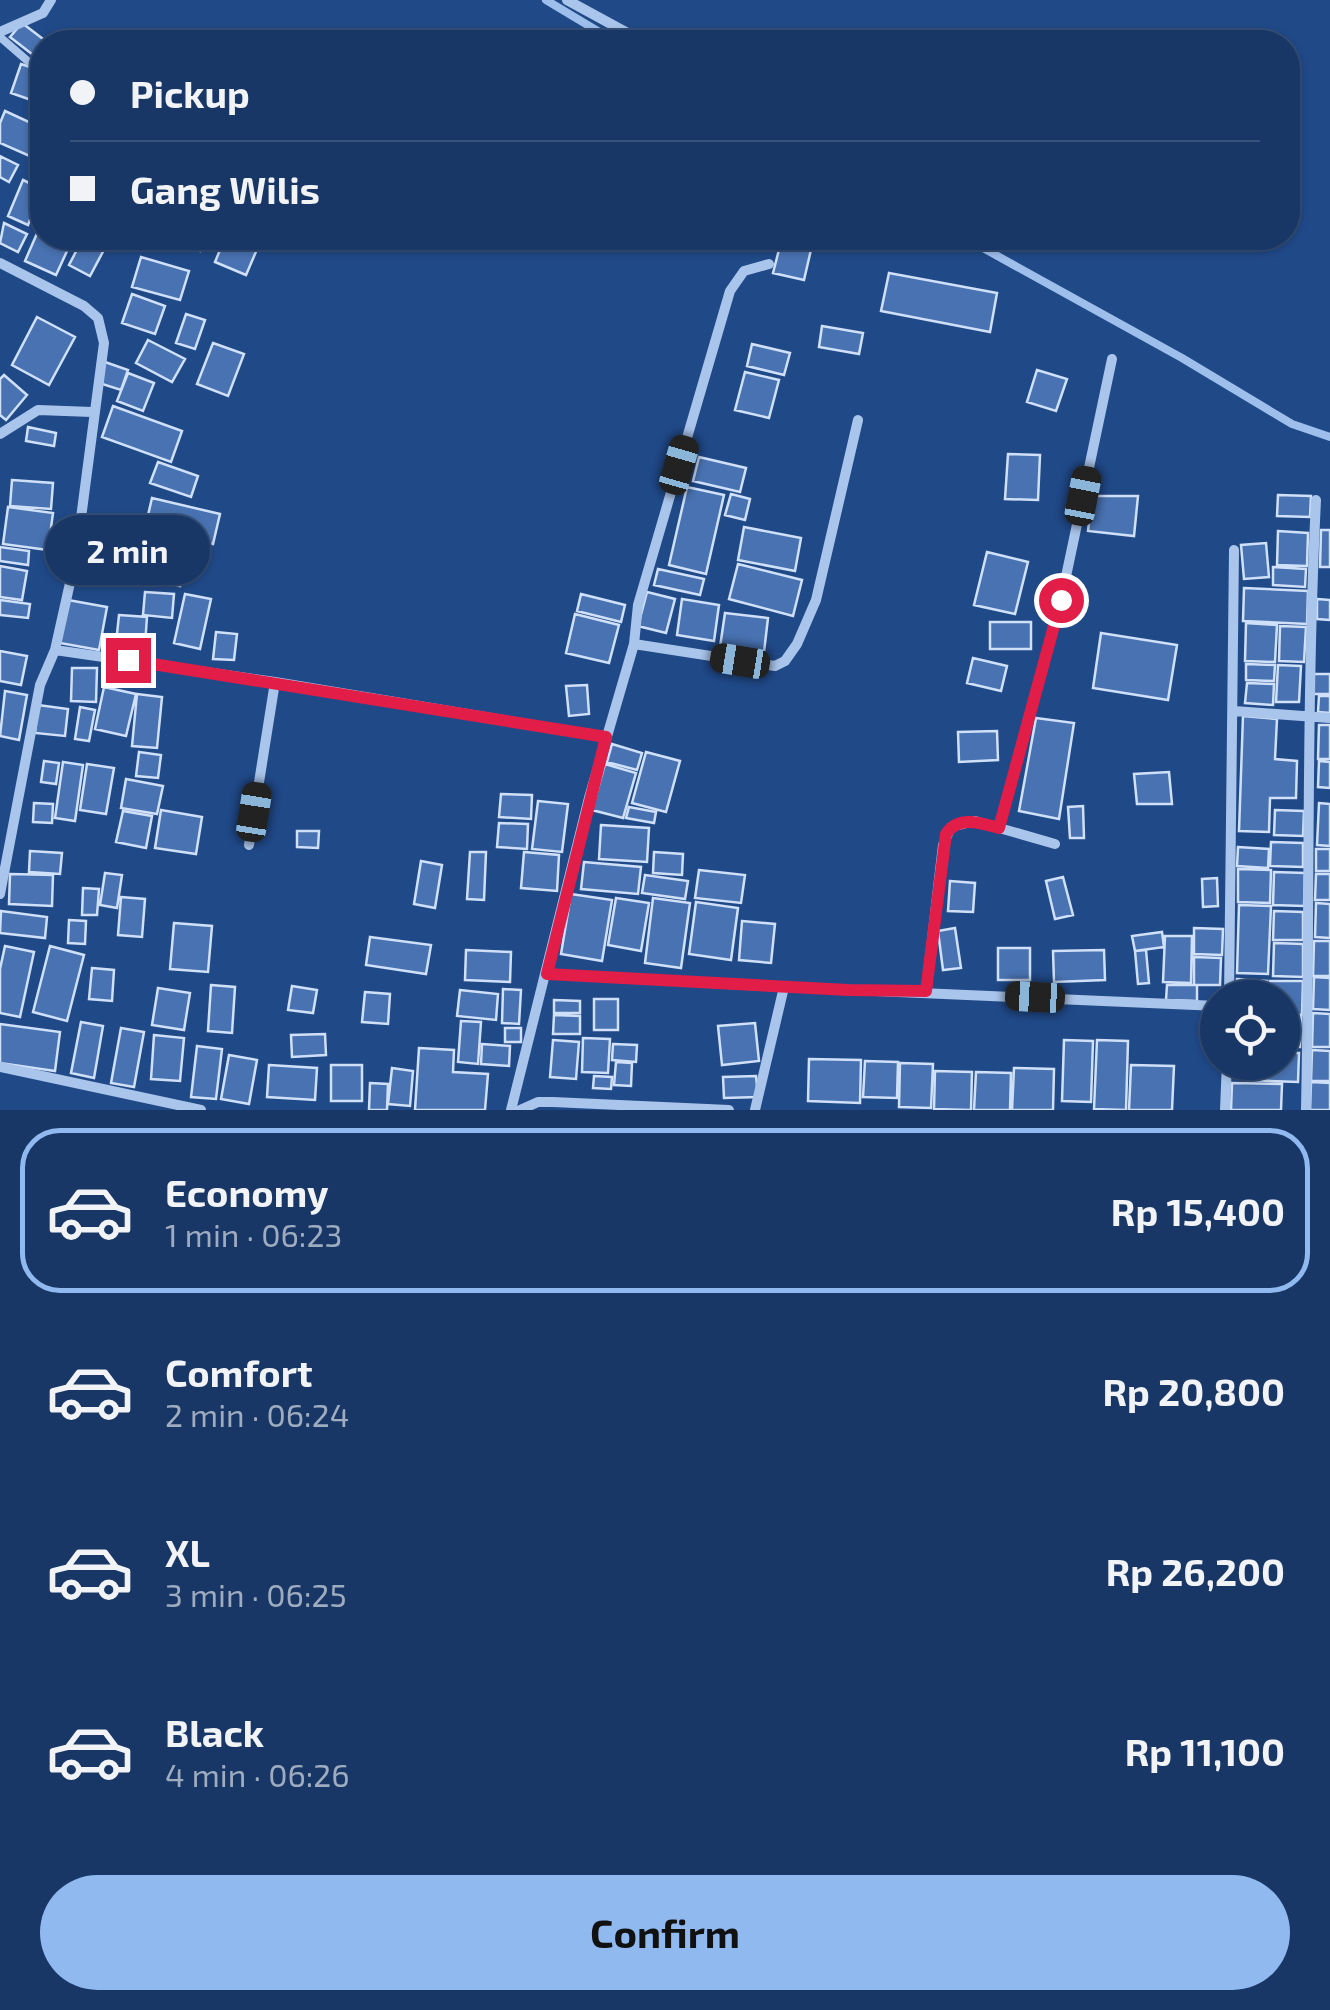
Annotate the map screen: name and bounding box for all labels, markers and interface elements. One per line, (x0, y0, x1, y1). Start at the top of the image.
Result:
text: Pickup (130, 70, 250, 116)
text: Gang Wilis (130, 166, 320, 212)
car (656, 432, 702, 498)
car (1063, 464, 1103, 528)
callout: 2 min (46, 515, 210, 585)
text: 2 min (87, 531, 168, 569)
route start (1039, 578, 1084, 623)
route end (106, 638, 151, 683)
car (708, 641, 772, 681)
car (234, 780, 274, 844)
car (1004, 980, 1066, 1014)
map controls (1200, 980, 1300, 1080)
button: locate (1200, 980, 1300, 1080)
icon: car (45, 1166, 135, 1256)
text: Economy (165, 1169, 329, 1215)
text: Rp 15,400 (1111, 1188, 1285, 1234)
text: 1 min · 06:23 (165, 1215, 342, 1253)
icon: car (45, 1346, 135, 1436)
text: Comfort (165, 1349, 313, 1395)
text: Rp 20,800 (1103, 1368, 1285, 1414)
text: 2 min · 06:24 (165, 1395, 349, 1433)
icon: car (45, 1526, 135, 1616)
text: XL (165, 1529, 210, 1575)
text: Rp 26,200 (1106, 1548, 1285, 1594)
text: 3 min · 06:25 (165, 1575, 347, 1613)
icon: car (45, 1706, 135, 1796)
text: Black (165, 1709, 264, 1755)
text: Rp 11,100 (1125, 1728, 1285, 1774)
text: 4 min · 06:26 (165, 1755, 350, 1793)
button: Confirm (40, 1875, 1290, 1990)

